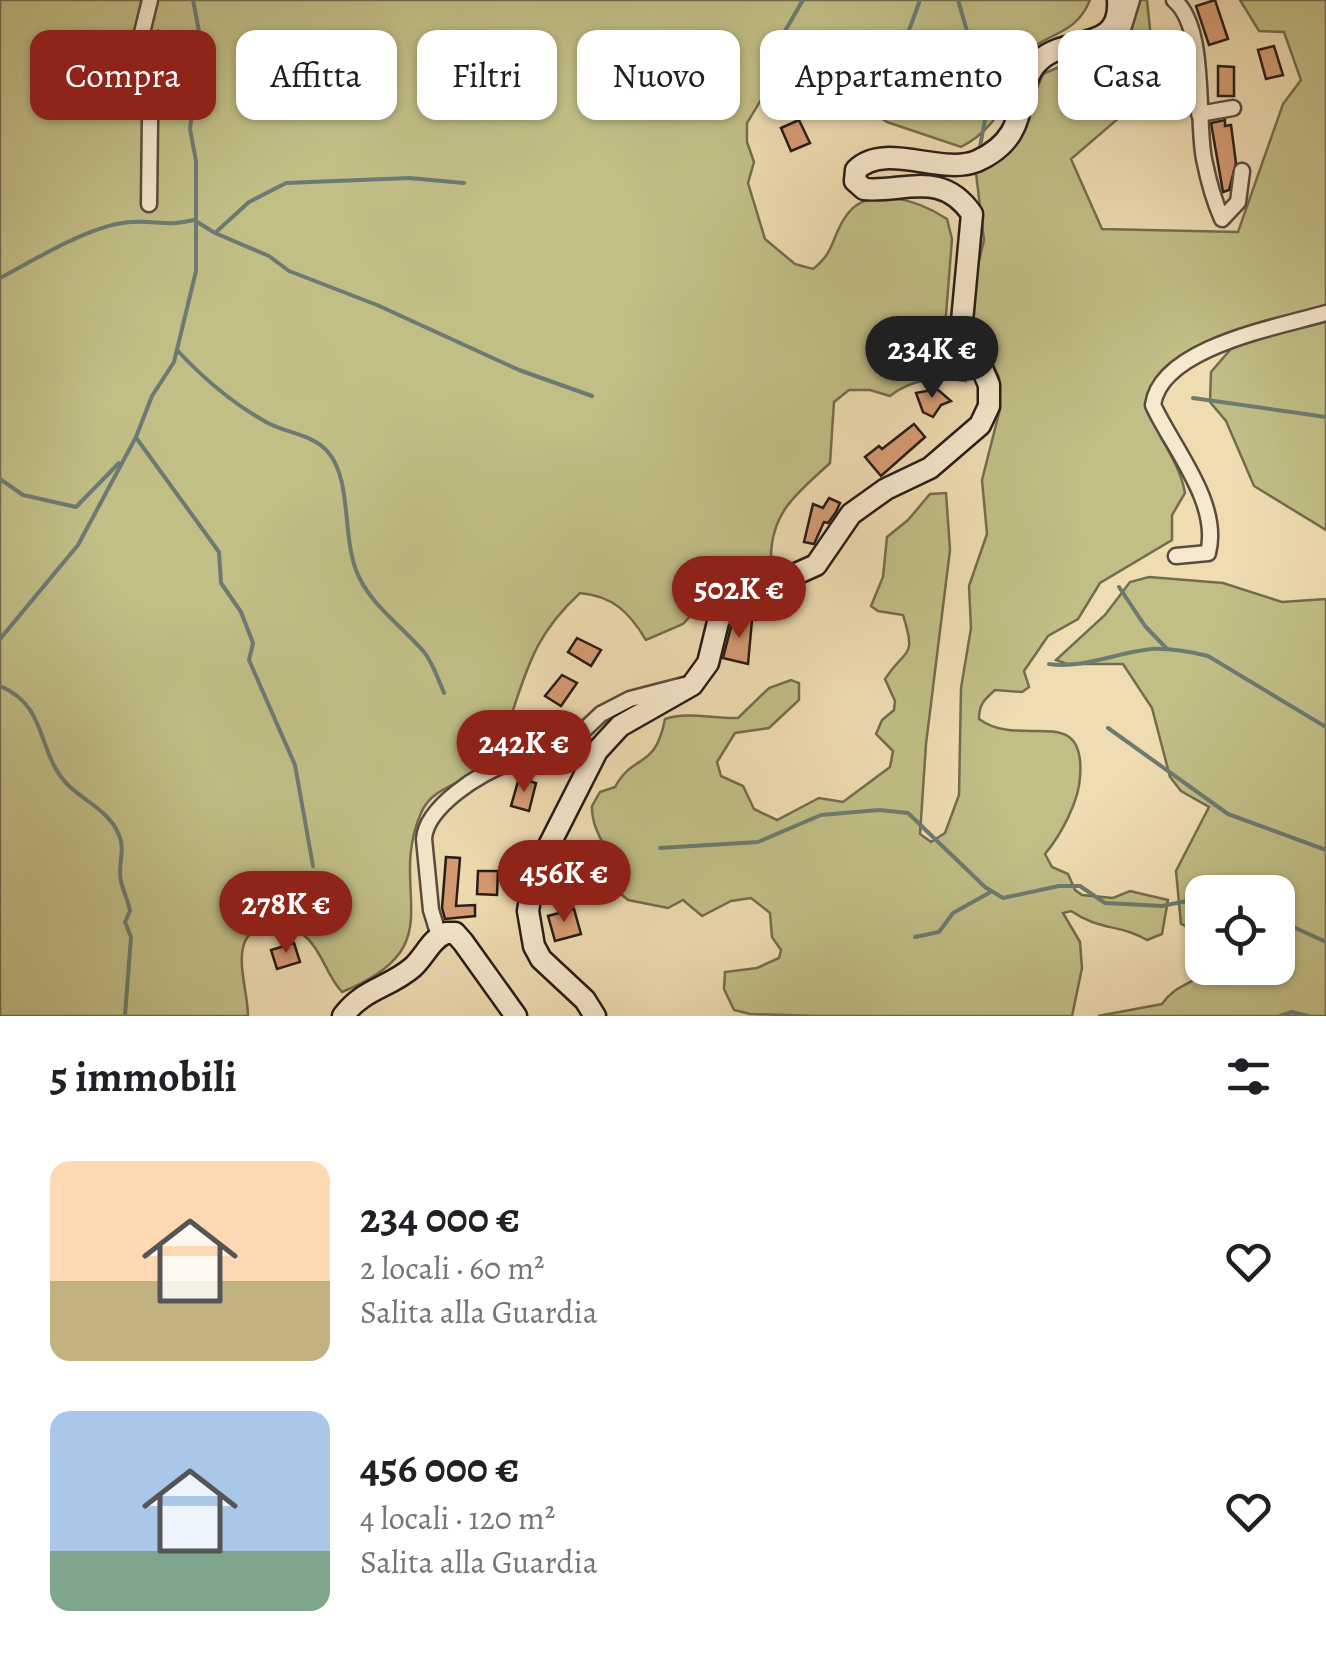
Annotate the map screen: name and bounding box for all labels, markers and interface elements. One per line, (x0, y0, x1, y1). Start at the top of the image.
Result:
chip: Compra (30, 30, 216, 120)
chip: Affitta (236, 30, 397, 120)
chip: Filtri (417, 30, 557, 120)
chip: Nuovo (577, 30, 740, 120)
chip: Appartamento (760, 30, 1038, 120)
chip: Casa (1058, 30, 1196, 120)
pin: 234K € (851, 316, 1013, 401)
text: 234K € (887, 326, 977, 370)
pin: 502K € (658, 556, 820, 641)
text: 502K € (694, 566, 784, 610)
pin: 242K € (443, 710, 605, 795)
text: 242K € (479, 720, 569, 764)
pin: 456K € (483, 840, 645, 925)
text: 456K € (520, 850, 608, 894)
pin: 278K € (205, 871, 367, 956)
map controls (1185, 875, 1295, 985)
button: locate (1185, 875, 1295, 985)
text: 278K € (241, 881, 331, 925)
text: 5 immobili (50, 1048, 237, 1105)
icon: filters (1221, 1049, 1276, 1104)
text: 234 000 € (360, 1189, 520, 1246)
icon: home (130, 1201, 250, 1321)
icon: heart (1221, 1234, 1276, 1289)
text: 2 locali · 60 m² (360, 1246, 545, 1290)
text: Salita alla Guardia (360, 1290, 598, 1334)
text: 456 000 € (360, 1439, 519, 1496)
icon: home (130, 1451, 250, 1571)
icon: heart (1221, 1484, 1276, 1539)
text: 4 locali · 120 m² (360, 1496, 555, 1540)
text: Salita alla Guardia (360, 1540, 598, 1584)

